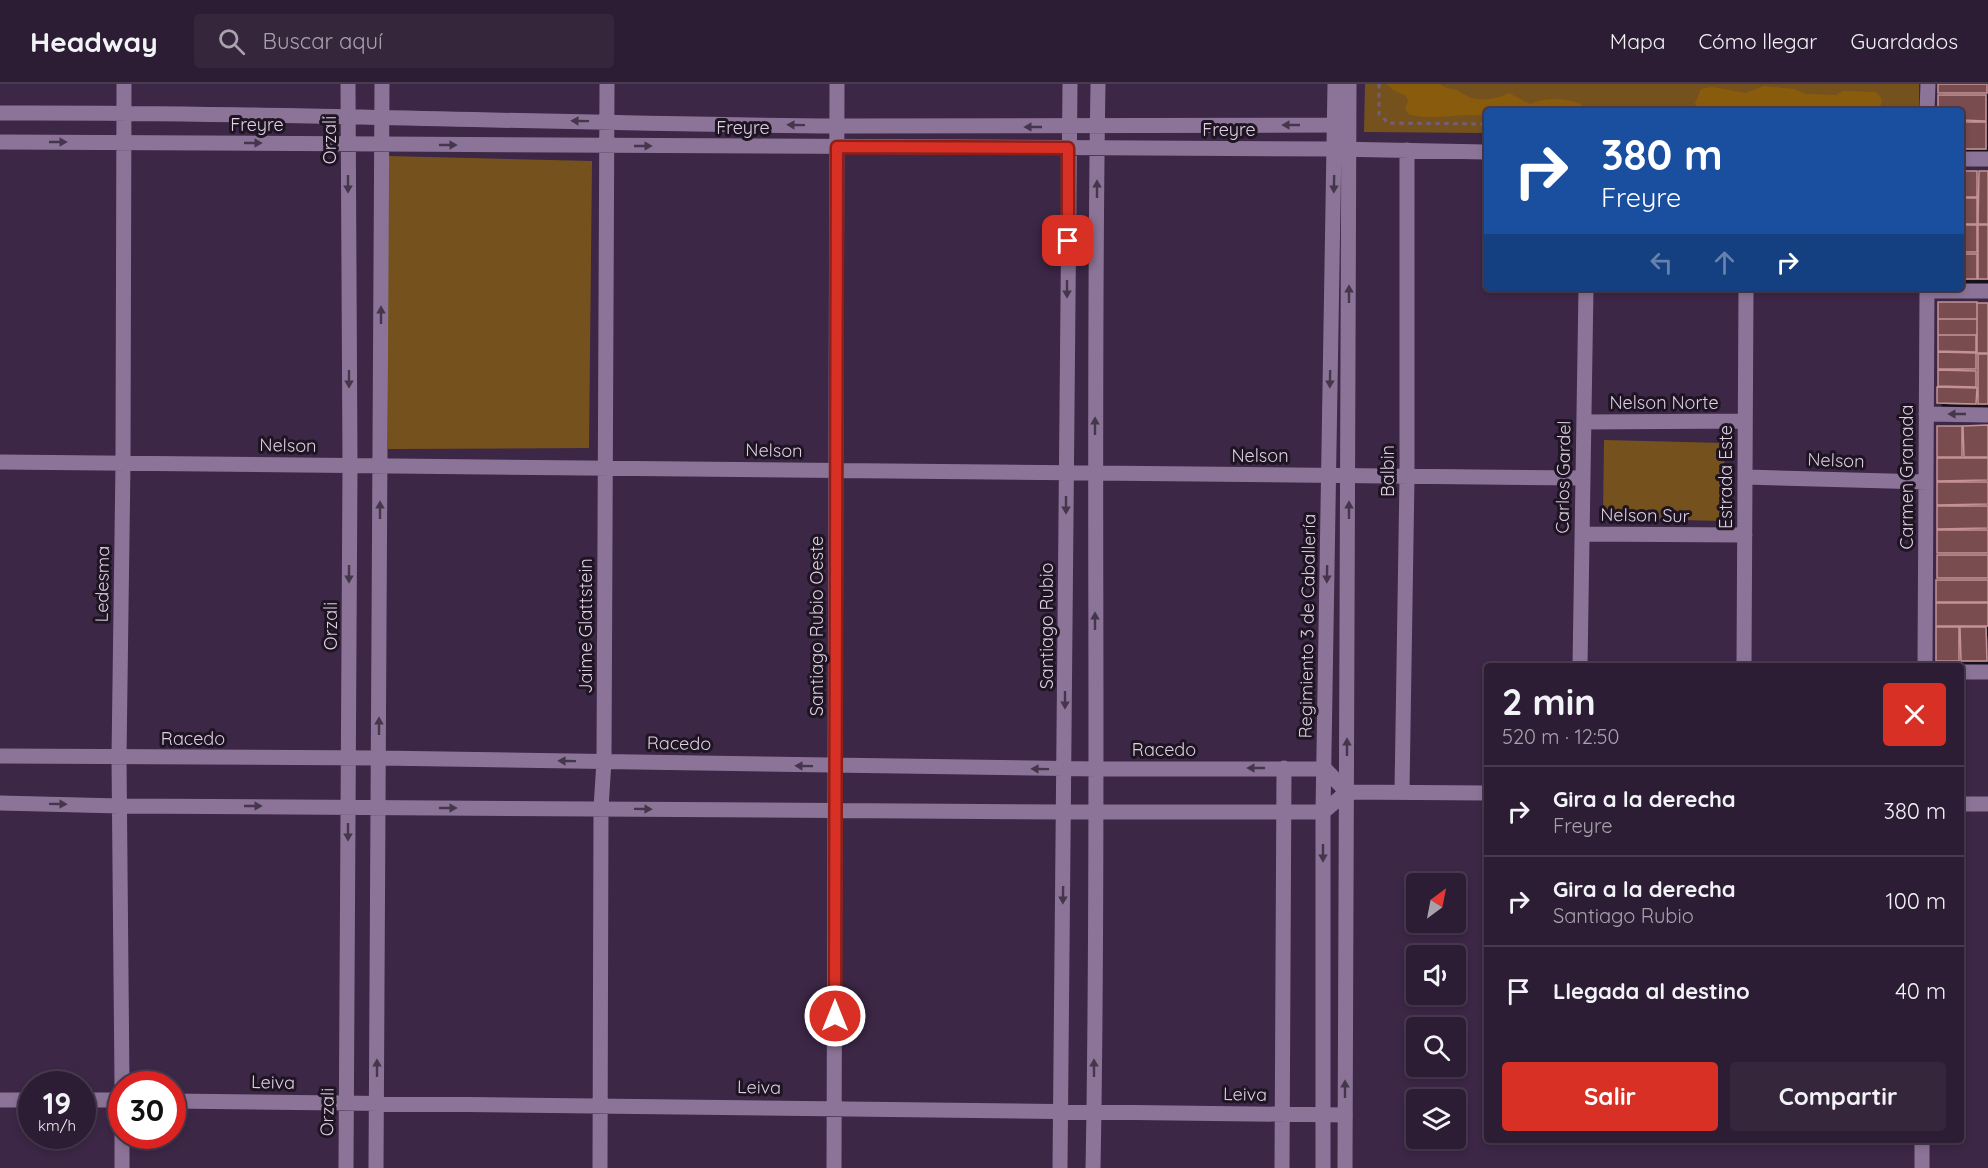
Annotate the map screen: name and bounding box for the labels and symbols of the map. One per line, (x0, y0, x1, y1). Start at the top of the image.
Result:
street label: Freyre (230, 113, 284, 136)
street label: Orzali (318, 116, 341, 164)
one-way arrow (571, 116, 590, 126)
street label: Freyre (716, 116, 770, 139)
street label: Freyre (1202, 118, 1256, 141)
one-way arrow (787, 120, 806, 130)
one-way arrow (1282, 120, 1301, 130)
one-way arrow (1024, 122, 1043, 132)
one-way arrow (49, 138, 68, 147)
one-way arrow (244, 139, 263, 148)
one-way arrow (439, 140, 458, 150)
one-way arrow (634, 141, 653, 151)
one-way arrow (343, 175, 353, 194)
one-way arrow (1329, 175, 1339, 194)
one-way arrow (1092, 179, 1102, 198)
pin (1042, 215, 1093, 266)
one-way arrow (1062, 280, 1072, 299)
one-way arrow (1344, 284, 1354, 303)
one-way arrow (376, 305, 386, 324)
one-way arrow (344, 370, 354, 389)
one-way arrow (1325, 370, 1335, 389)
street label: Nelson Norte (1609, 391, 1719, 414)
street label: Carmen Granada (1895, 405, 1918, 549)
one-way arrow (1947, 409, 1966, 419)
one-way arrow (1090, 416, 1100, 435)
street label: Carlos Gardel (1551, 420, 1575, 534)
street label: Estrada Este (1714, 425, 1737, 529)
street label: Nelson (259, 433, 317, 457)
street label: Nelson (745, 438, 803, 462)
street label: Nelson (1231, 444, 1289, 467)
street label: Balbin (1376, 445, 1399, 497)
street label: Nelson (1807, 448, 1865, 472)
one-way arrow (1061, 496, 1070, 515)
one-way arrow (376, 500, 385, 519)
one-way arrow (1344, 500, 1354, 519)
street label: Nelson Sur (1600, 503, 1690, 527)
street label: Regimiento 3 de Caballería (1294, 514, 1320, 738)
street label: Santiago Rubio Oeste (805, 536, 828, 716)
street label: Ledesma (90, 546, 114, 622)
street label: Jaime Glattstein (574, 558, 597, 694)
street label: Santiago Rubio (1035, 563, 1058, 689)
one-way arrow (344, 565, 354, 584)
one-way arrow (1322, 565, 1332, 584)
street label: Orzali (319, 602, 342, 650)
one-way arrow (1090, 611, 1100, 630)
one-way arrow (1060, 691, 1070, 710)
one-way arrow (374, 716, 384, 735)
street label: Racedo (161, 727, 225, 750)
street label: Racedo (647, 731, 711, 755)
one-way arrow (1342, 737, 1352, 756)
street label: Racedo (1132, 738, 1196, 761)
one-way arrow (557, 756, 576, 766)
one-way arrow (794, 761, 813, 770)
one-way arrow (1247, 763, 1266, 773)
one-way arrow (1031, 764, 1050, 773)
one-way arrow (49, 800, 68, 809)
one-way arrow (244, 801, 263, 811)
one-way arrow (439, 803, 458, 813)
one-way arrow (634, 804, 653, 814)
one-way arrow (343, 823, 353, 842)
one-way arrow (1318, 844, 1328, 863)
north arrow (1406, 873, 1466, 933)
one-way arrow (1058, 886, 1068, 905)
position arrow (803, 984, 867, 1048)
one-way arrow (372, 1058, 382, 1077)
one-way arrow (1089, 1058, 1099, 1077)
street label: Leiva (251, 1070, 295, 1094)
speed limit sign: 30 (108, 1071, 186, 1149)
street label: Leiva (737, 1075, 781, 1099)
one-way arrow (1340, 1079, 1350, 1098)
street label: Leiva (1223, 1082, 1267, 1106)
street label: Orzali (315, 1088, 339, 1136)

